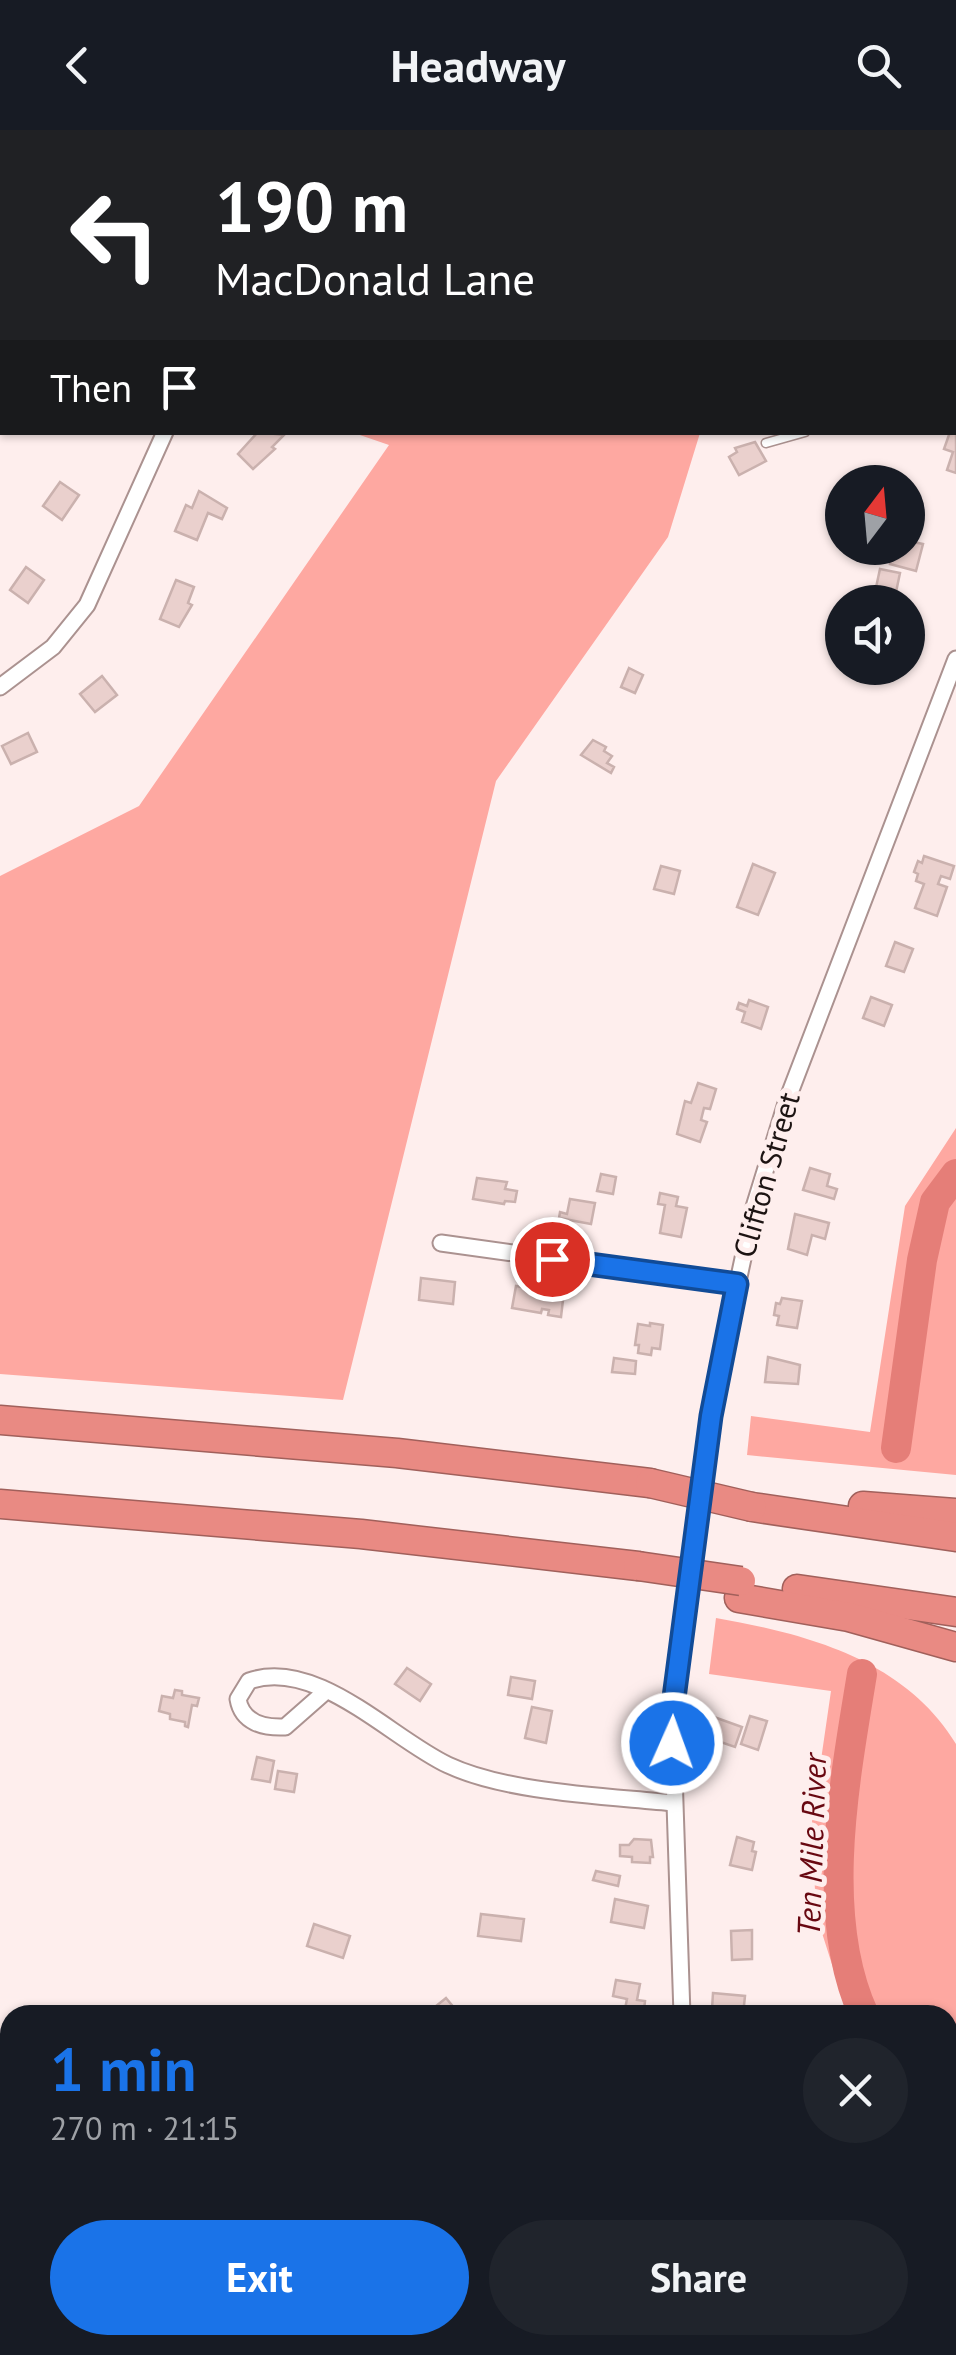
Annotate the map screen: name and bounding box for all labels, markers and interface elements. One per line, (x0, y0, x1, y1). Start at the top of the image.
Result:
text: Headway (390, 36, 566, 94)
icon: back (50, 38, 105, 93)
icon: search (851, 38, 906, 93)
text: 190 m (215, 161, 408, 251)
icon: left (50, 170, 180, 300)
text: MacDonald Lane (215, 249, 535, 307)
icon: arrive (152, 360, 207, 415)
text: Then (50, 363, 132, 412)
north arrow (825, 465, 925, 565)
map controls (825, 465, 925, 685)
button: sound (825, 585, 925, 685)
street label: Clifton Street (723, 1088, 808, 1262)
pin (510, 1217, 595, 1302)
icon: arrive (525, 1232, 580, 1287)
position arrow (620, 1691, 724, 1795)
water label: Ten Mile River (787, 1750, 835, 1937)
text: 1 min (50, 2030, 196, 2108)
button: close (803, 2038, 908, 2143)
text: 270 m · 21:15 (50, 2107, 239, 2149)
button: Exit (50, 2220, 469, 2335)
button: Share (489, 2220, 908, 2335)

